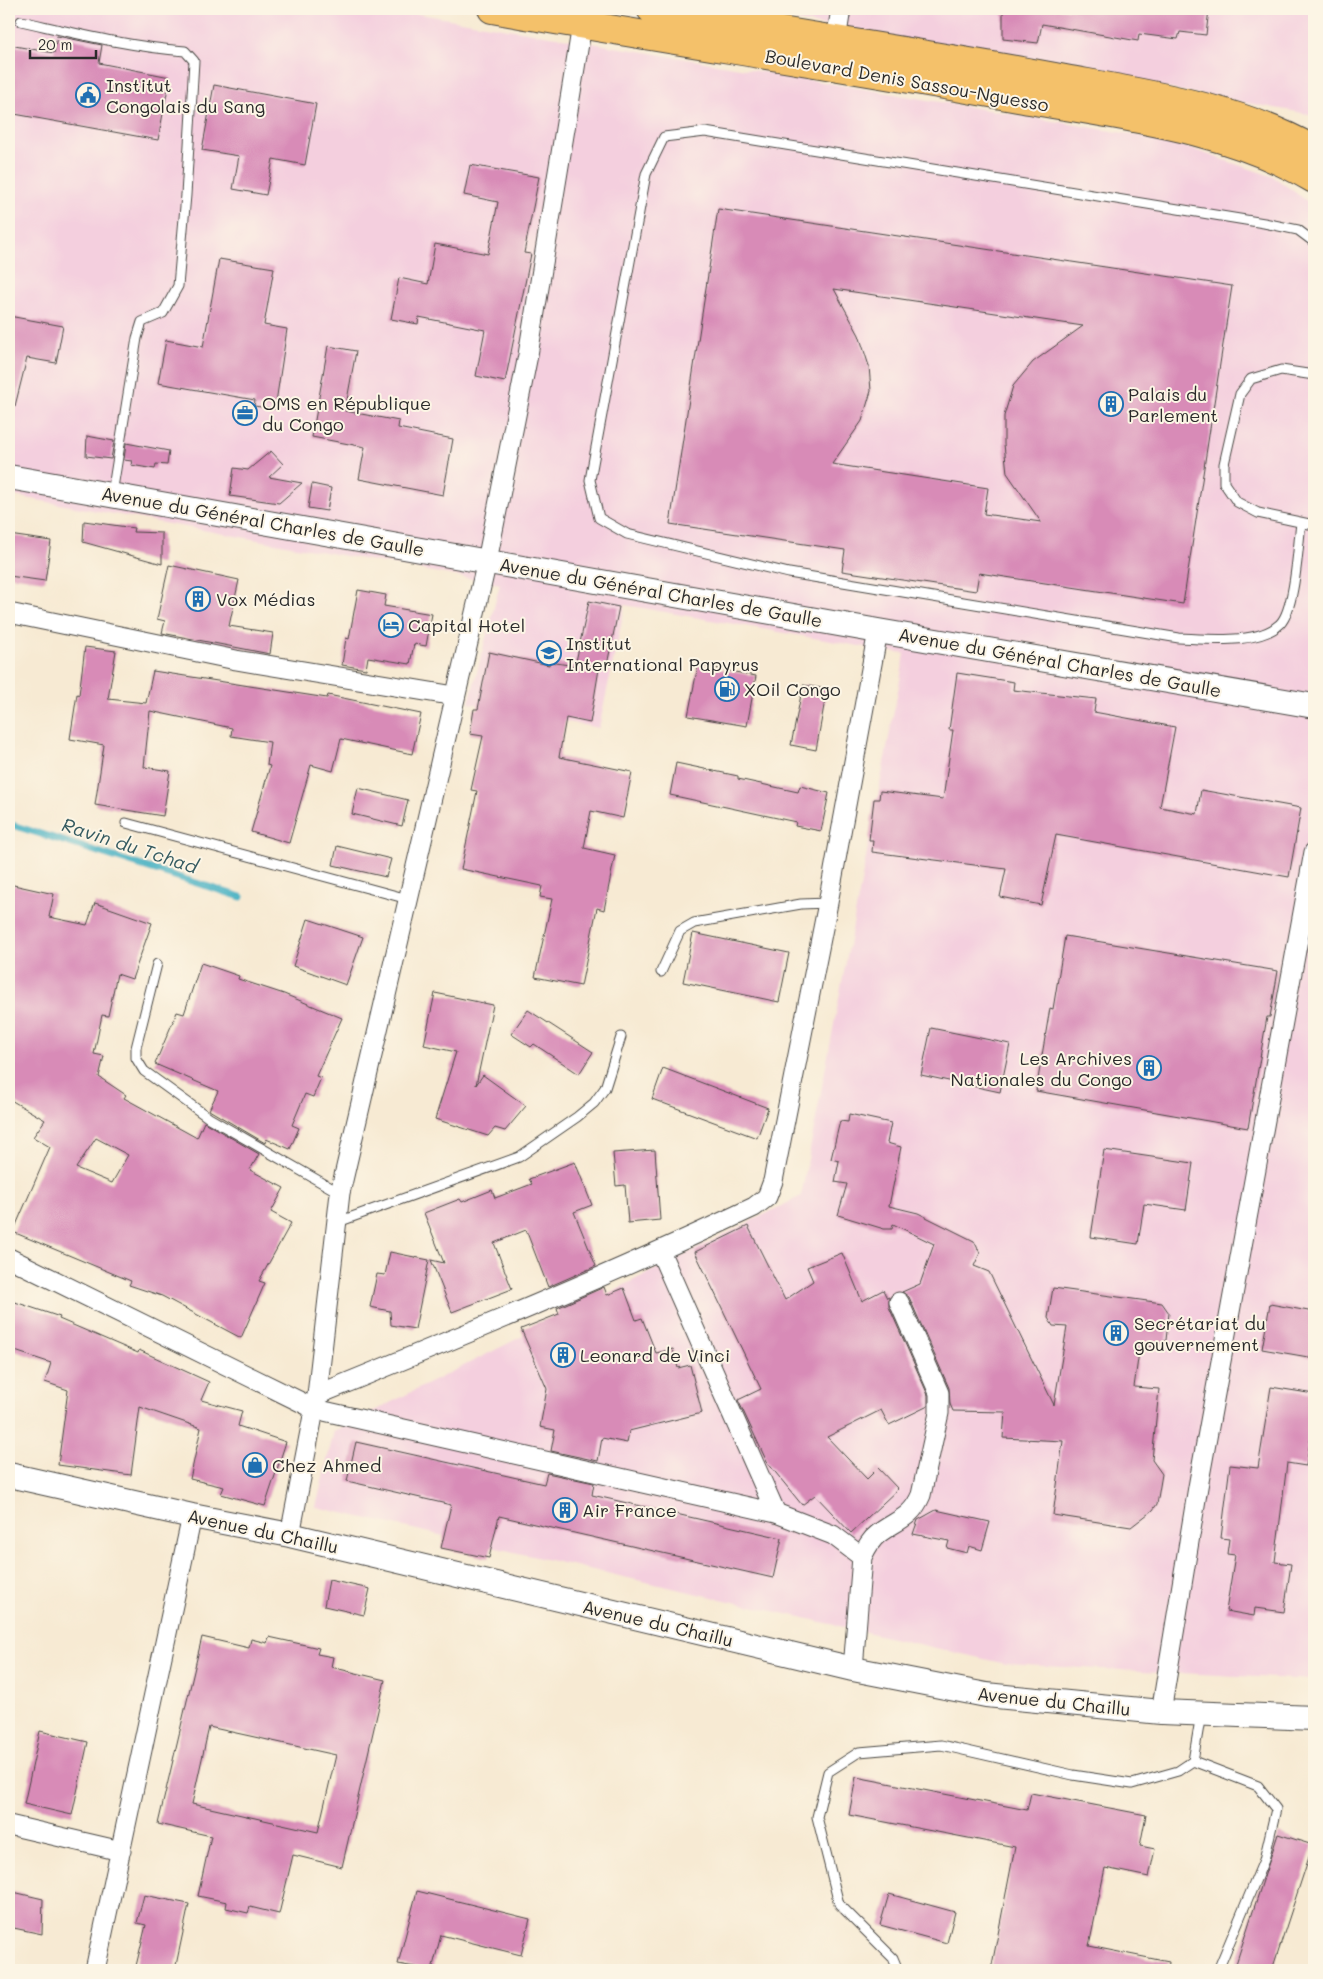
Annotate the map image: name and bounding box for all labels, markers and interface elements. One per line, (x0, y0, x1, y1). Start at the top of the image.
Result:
scale bar (30, 28, 96, 60)
text: 20 m (38, 34, 72, 54)
street label: Boulevard Denis Sassou-Nguesso (763, 43, 1051, 117)
place label: Institut Congolais du Sang (106, 73, 265, 118)
public building icon: Institut Congolais du Sang (75, 82, 101, 108)
place label: Palais du Parlement (1128, 382, 1218, 427)
place label: OMS en République du Congo (262, 391, 431, 436)
building icon: Palais du Parlement (1098, 391, 1124, 417)
office icon: OMS en République du Congo (232, 400, 258, 426)
street label: Avenue du Général Charles de Gaulle (100, 481, 426, 561)
street label: Avenue du Général Charles de Gaulle (498, 552, 824, 632)
building icon: Vox Médias (185, 586, 211, 612)
place label: Vox Médias (216, 587, 316, 611)
hotel icon: Capital Hotel (378, 612, 404, 638)
place label: Capital Hotel (408, 613, 525, 637)
street label: Avenue du Général Charles de Gaulle (897, 622, 1223, 702)
place label: Institut International Papyrus (566, 631, 759, 676)
school or university icon: Institut International Papyrus (536, 640, 562, 666)
fuel station icon: XOil Congo (714, 676, 740, 702)
place label: XOil Congo (744, 677, 841, 701)
water label: Ravin du Tchad (59, 811, 202, 879)
place label: Les Archives Nationales du Congo (950, 1046, 1132, 1091)
building icon: Les Archives Nationales du Congo (1136, 1055, 1162, 1081)
place label: Secrétariat du gouvernement (1134, 1311, 1266, 1356)
building icon: Secrétariat du gouvernement (1103, 1320, 1129, 1346)
building icon: Leonard de Vinci (550, 1342, 576, 1368)
place label: Leonard de Vinci (580, 1343, 730, 1367)
shop icon: Chez Ahmed (242, 1452, 268, 1478)
place label: Chez Ahmed (272, 1453, 381, 1477)
building icon: Air France (552, 1497, 578, 1523)
place label: Air France (582, 1498, 677, 1522)
street label: Avenue du Chaillu (185, 1503, 341, 1559)
street label: Avenue du Chaillu (580, 1594, 736, 1652)
street label: Avenue du Chaillu (976, 1681, 1132, 1721)

